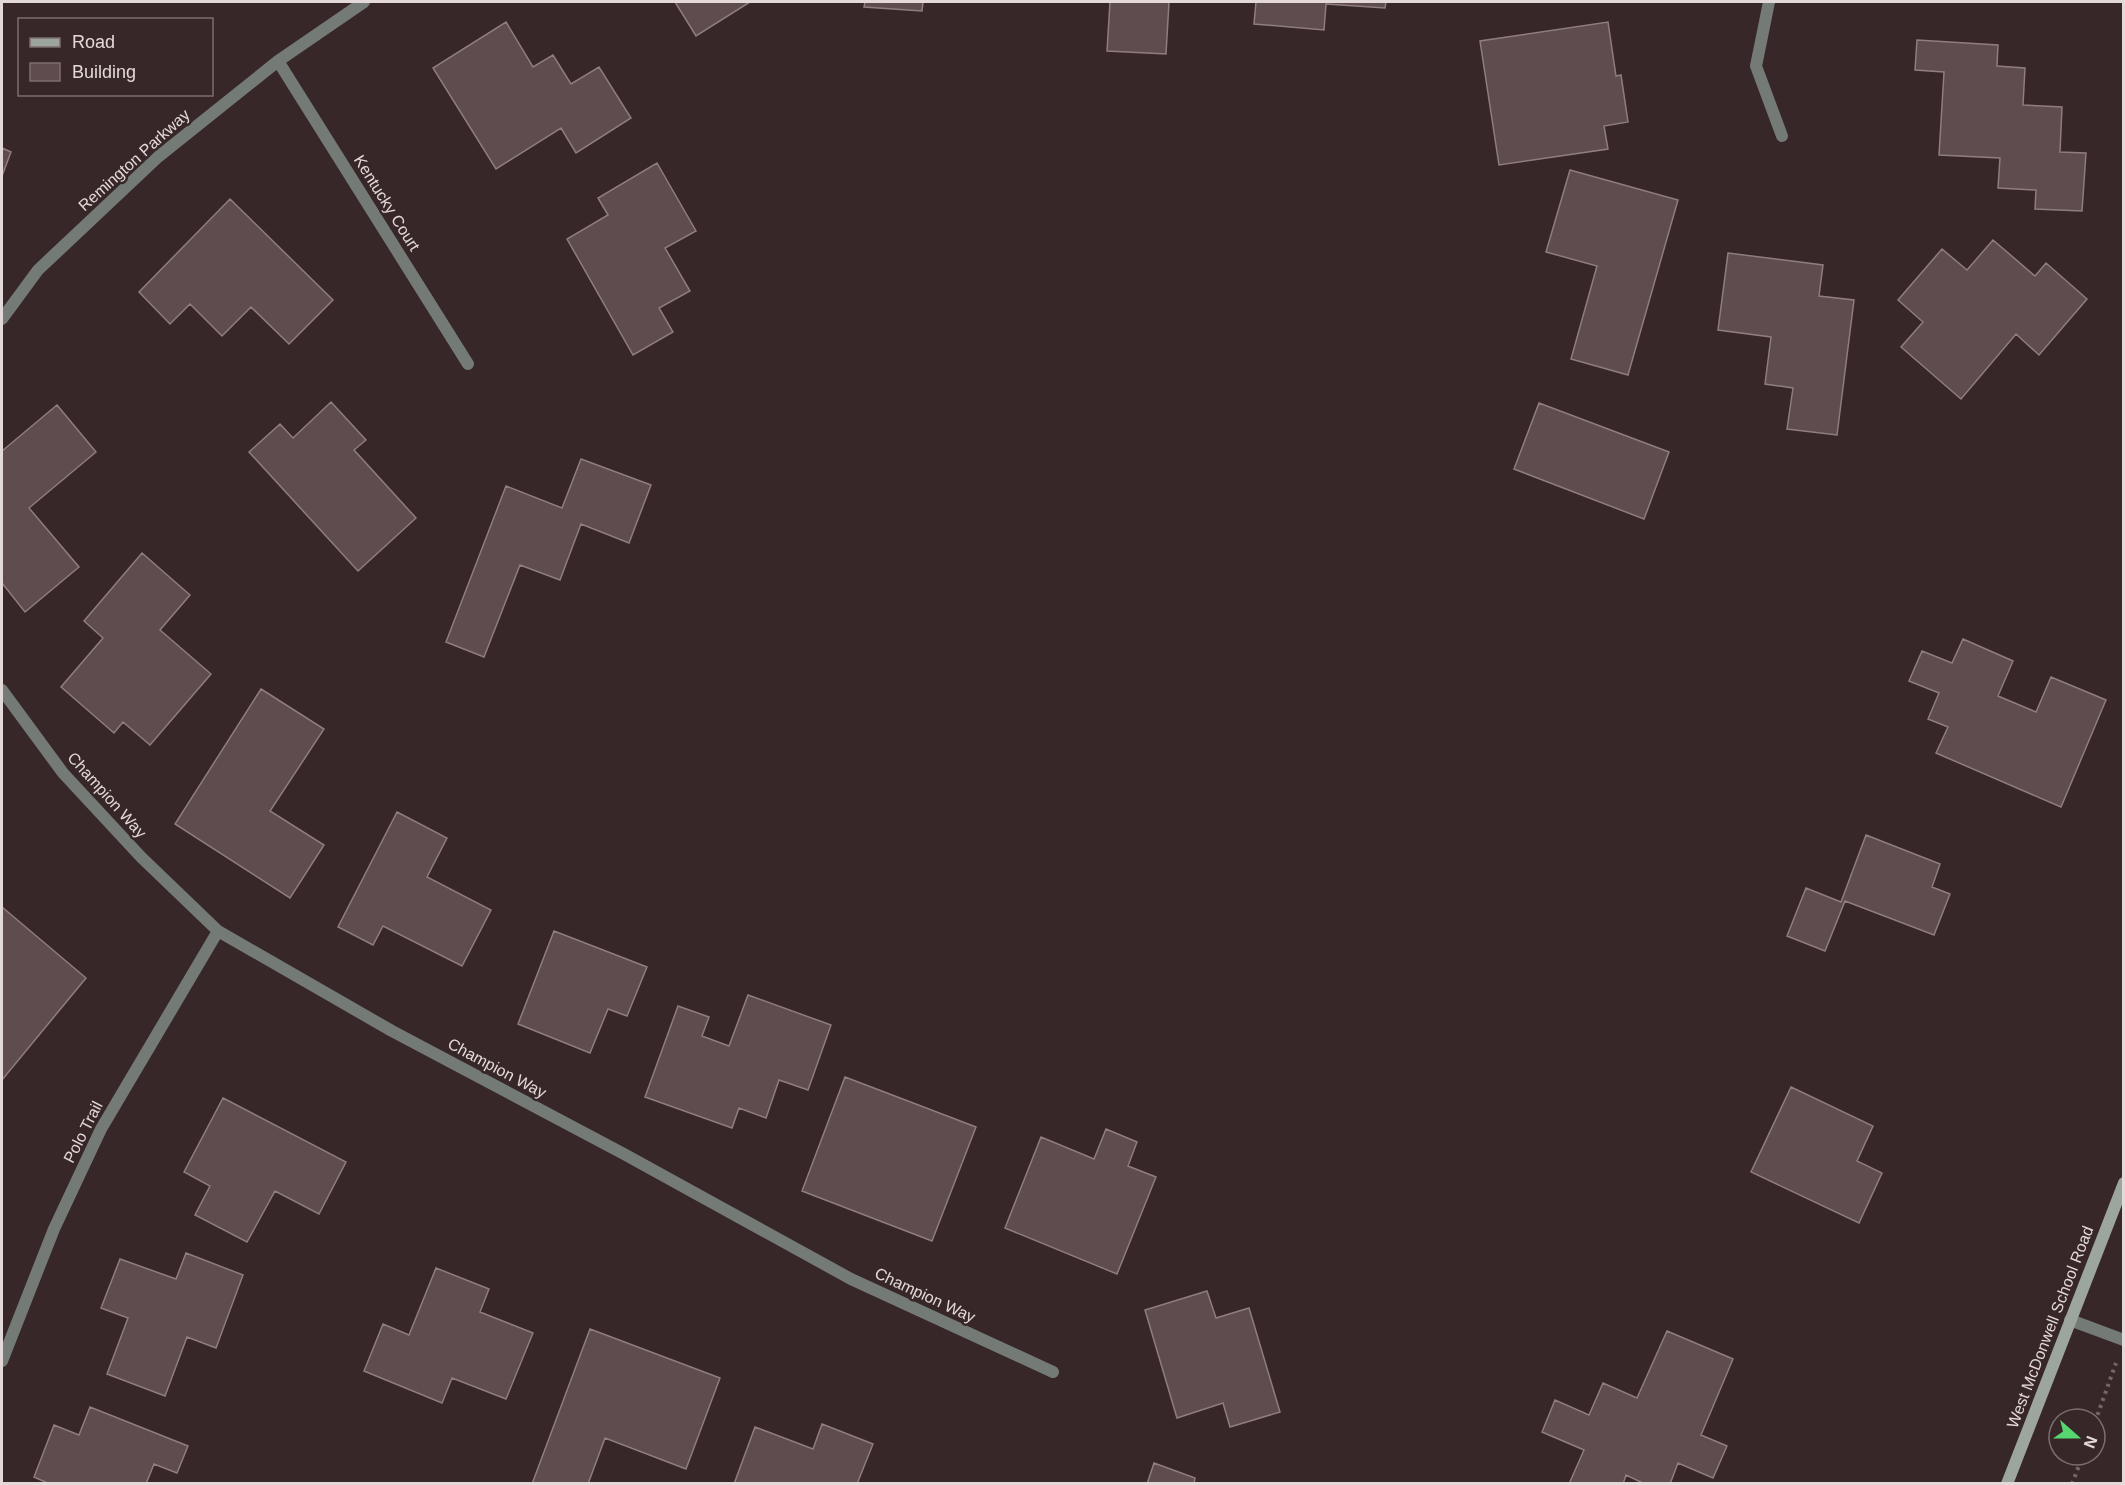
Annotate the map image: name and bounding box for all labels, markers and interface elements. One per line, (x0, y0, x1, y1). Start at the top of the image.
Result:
legend (18, 18, 213, 96)
text: Road (72, 32, 115, 52)
text: Building (72, 62, 136, 82)
street label: Remington Parkway (75, 106, 193, 214)
street label: Kentucky Court (351, 152, 423, 254)
street label: Champion Way (64, 749, 150, 841)
street label: Champion Way (445, 1035, 549, 1101)
street label: Polo Trail (60, 1098, 106, 1166)
street label: West McDonwell School Road (2004, 1224, 2096, 1430)
street label: Champion Way (872, 1264, 978, 1326)
north arrow (2047, 1407, 2107, 1467)
text: N (2081, 1434, 2101, 1451)

